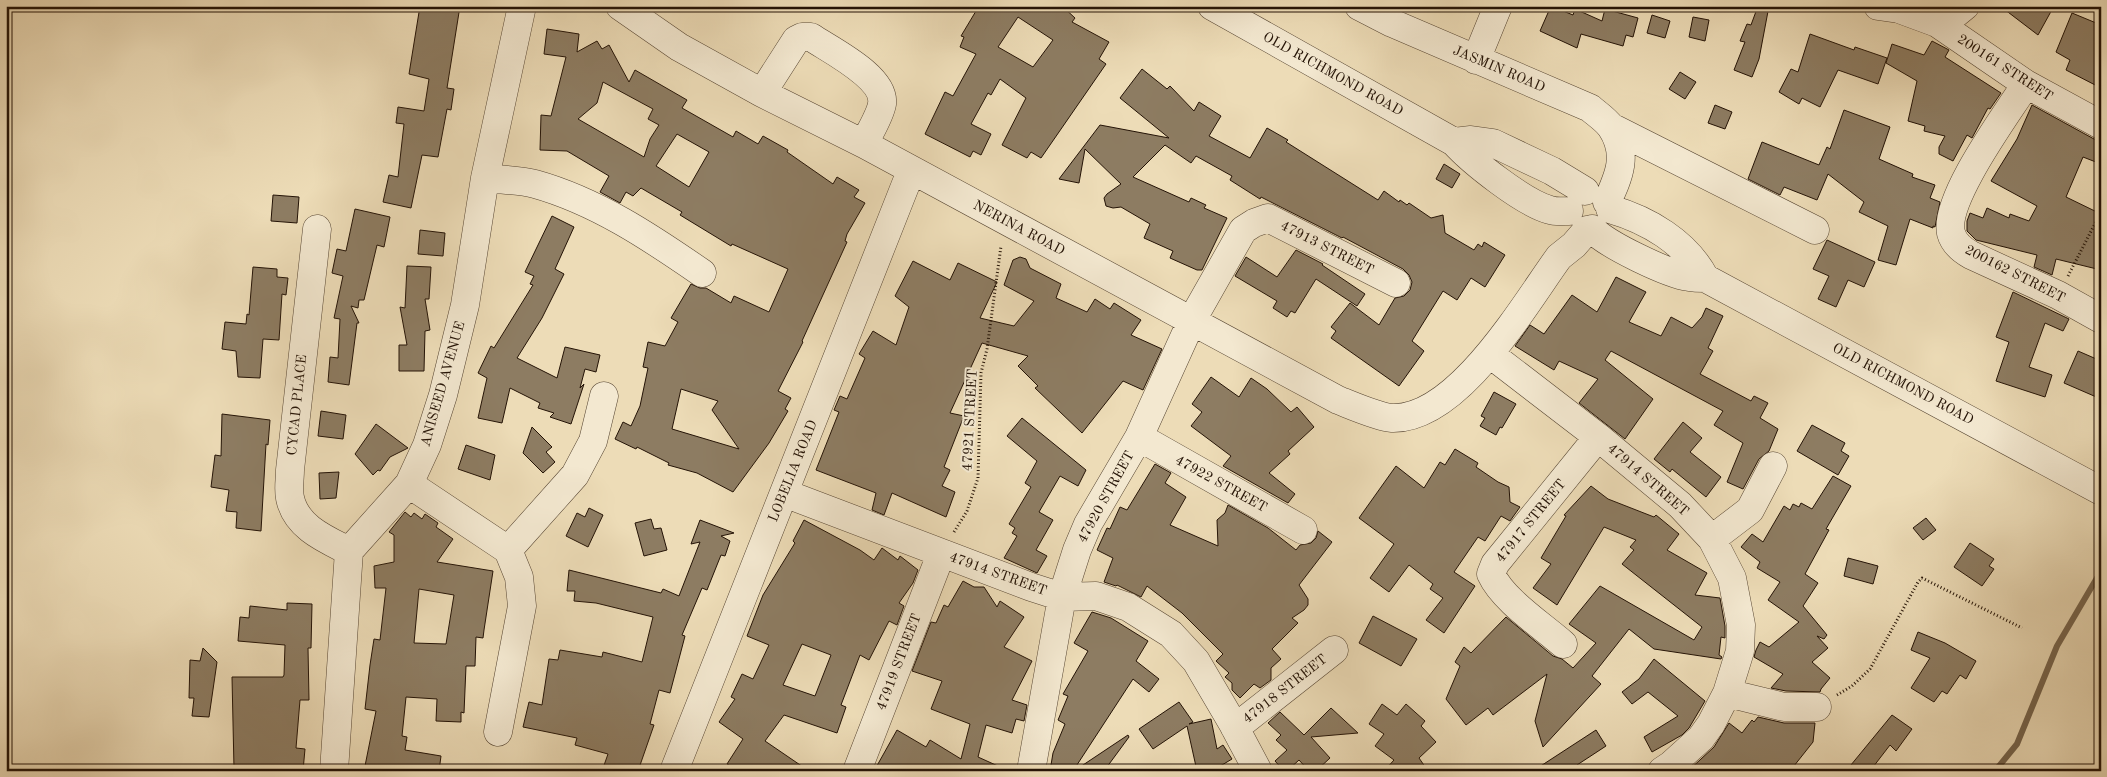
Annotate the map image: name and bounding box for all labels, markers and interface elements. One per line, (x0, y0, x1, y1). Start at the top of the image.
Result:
street label: OLD RICHMOND ROAD (1261, 30, 1405, 118)
street label: 200161 STREET (1955, 32, 2055, 104)
street label: JASMIN ROAD (1451, 43, 1547, 95)
street label: NERINA ROAD (971, 198, 1067, 258)
street label: 47913 STREET (1278, 218, 1376, 278)
street label: 200162 STREET (1963, 243, 2067, 305)
street label: ANISEED AVENUE (418, 320, 468, 448)
street label: OLD RICHMOND ROAD (1830, 341, 1976, 427)
street label: CYCAD PLACE (285, 354, 309, 456)
street label: 47921 STREET (960, 368, 980, 472)
street label: LOBELIA ROAD (766, 418, 820, 524)
street label: 47914 STREET (1605, 441, 1691, 519)
street label: 47920 STREET (1075, 449, 1137, 545)
street label: 47922 STREET (1173, 453, 1269, 515)
street label: 47917 STREET (1493, 477, 1569, 565)
street label: 47914 STREET (947, 550, 1049, 598)
street label: 47919 STREET (874, 612, 924, 712)
street label: 47918 STREET (1240, 652, 1330, 726)

